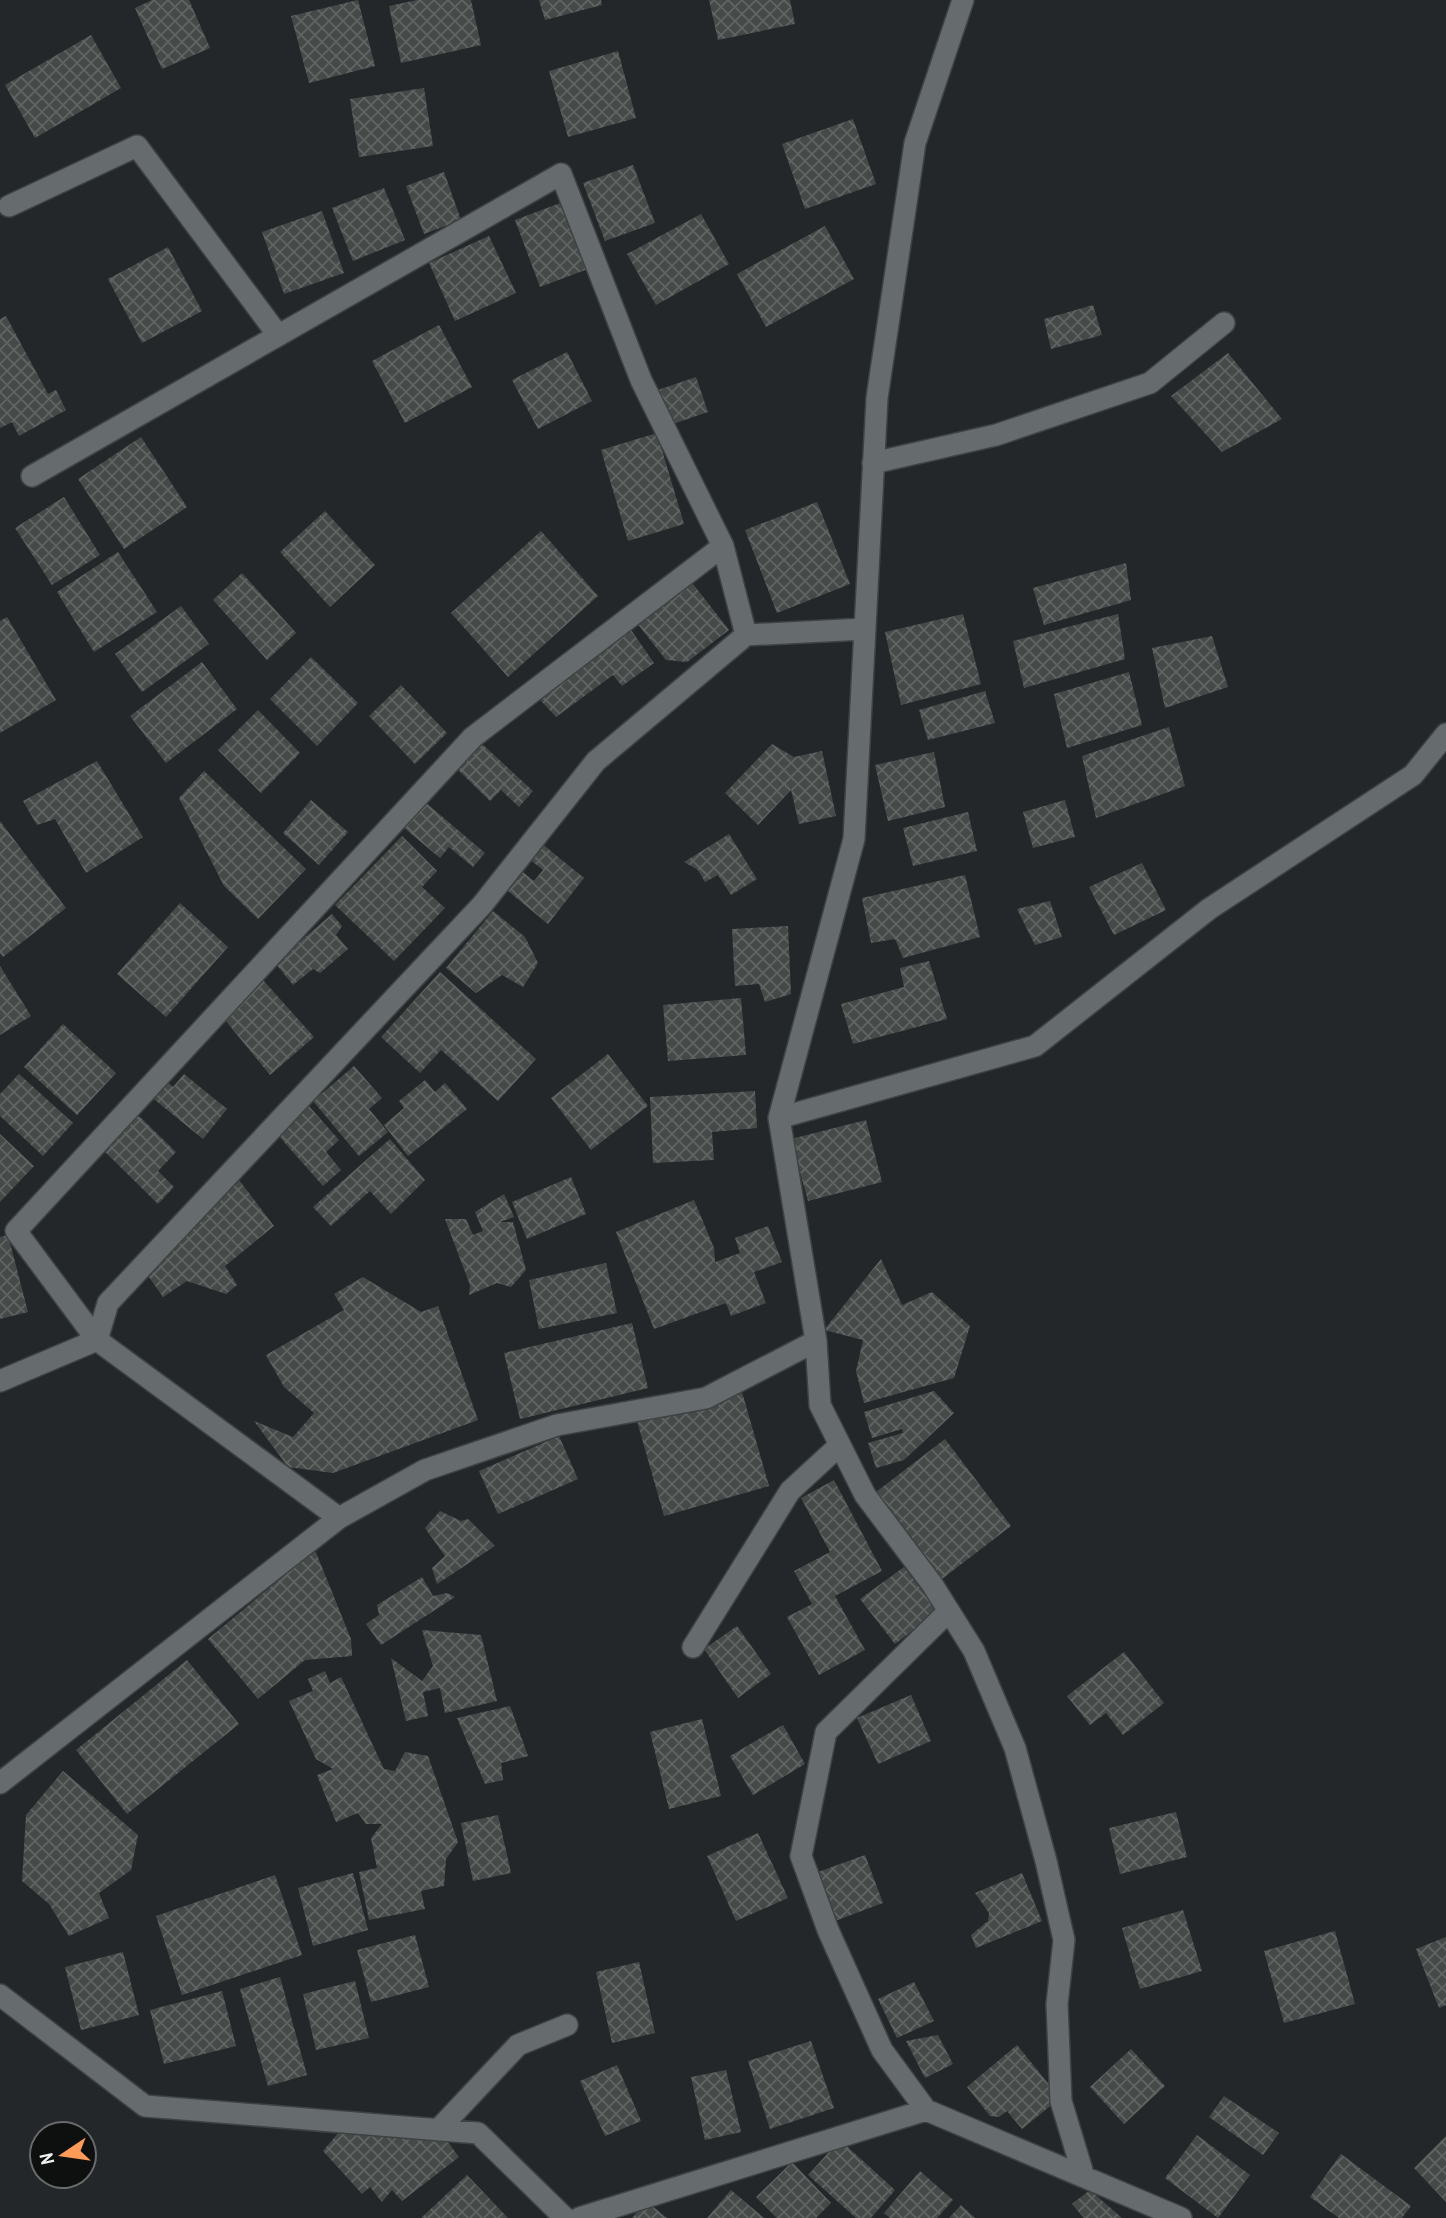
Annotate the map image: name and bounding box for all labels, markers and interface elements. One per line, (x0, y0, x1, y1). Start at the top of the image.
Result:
north arrow (28, 2120, 98, 2190)
text: N (33, 2150, 60, 2167)

